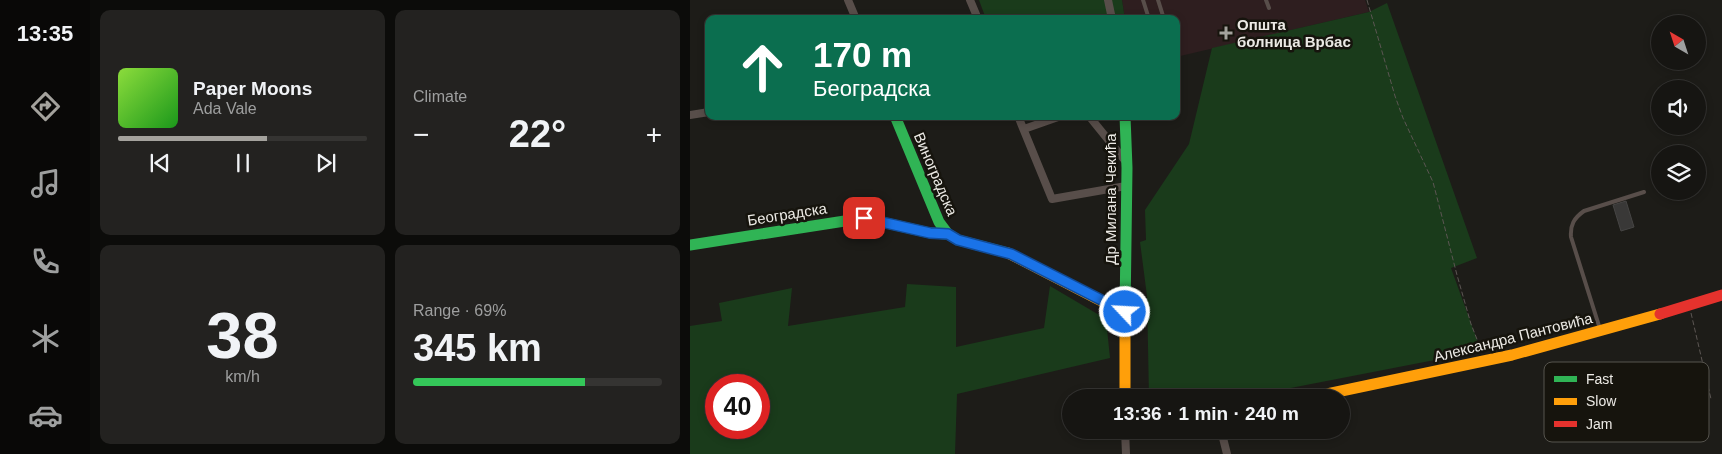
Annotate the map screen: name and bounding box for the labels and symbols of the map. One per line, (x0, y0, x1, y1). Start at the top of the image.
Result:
north arrow (1651, 15, 1706, 70)
place label: Општа болница Врбас (1237, 16, 1351, 50)
marker: Општа болница Врбас (1219, 26, 1233, 40)
street label: Виноградска (911, 130, 961, 219)
street label: Др Милана Чекића (1102, 133, 1119, 265)
pin (843, 197, 885, 239)
street label: Београдска (746, 199, 829, 229)
position arrow (1098, 285, 1150, 337)
street label: Александра Пантовића (1432, 309, 1595, 365)
legend (1544, 362, 1709, 442)
text: Fast (1586, 371, 1613, 387)
speed limit sign: 40 (705, 374, 770, 439)
text: Slow (1586, 393, 1617, 409)
text: Jam (1586, 416, 1612, 432)

